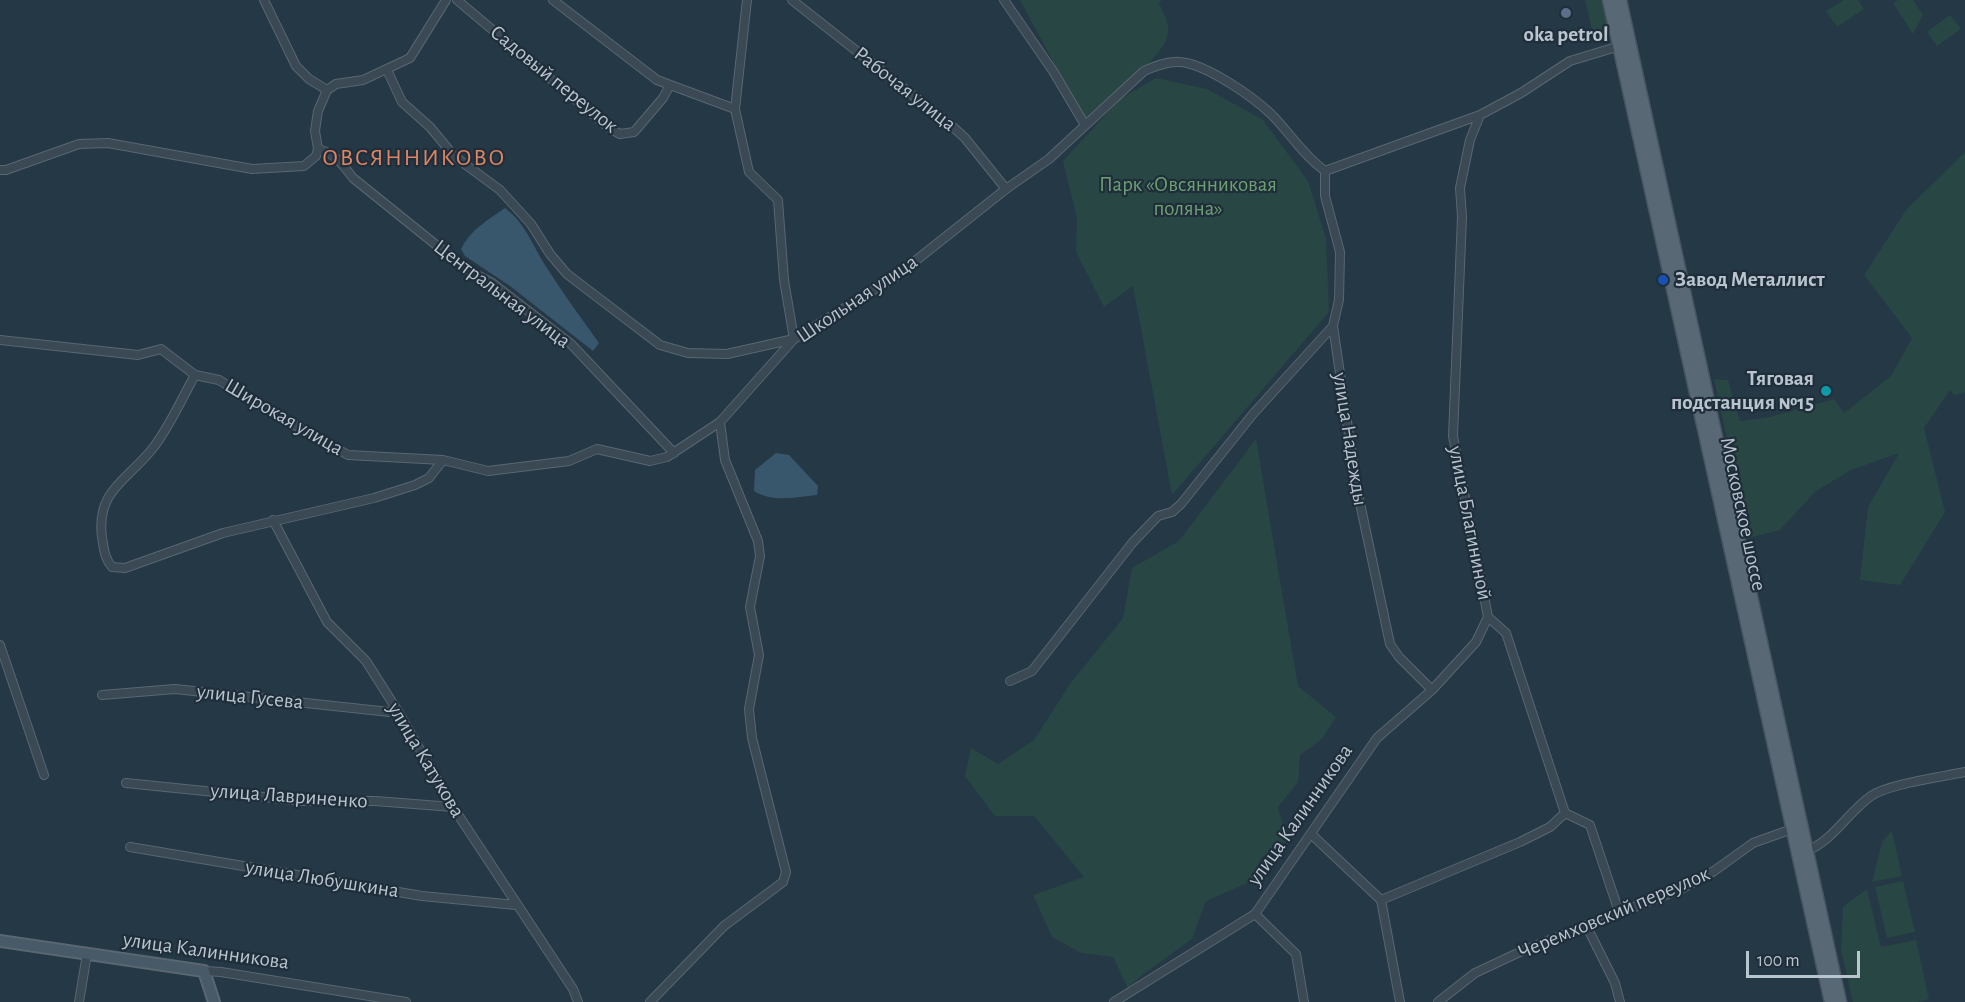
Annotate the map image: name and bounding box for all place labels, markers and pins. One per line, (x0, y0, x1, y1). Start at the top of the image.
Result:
marker: oka petrol (1559, 6, 1573, 20)
place label: oka petrol (1524, 22, 1608, 48)
place label: Завод Металлист (1675, 267, 1825, 293)
marker: Завод Металлист (1656, 273, 1670, 287)
place label: Тяговая подстанция №15 (1671, 366, 1814, 416)
marker: Тяговая подстанция №15 (1819, 384, 1833, 398)

